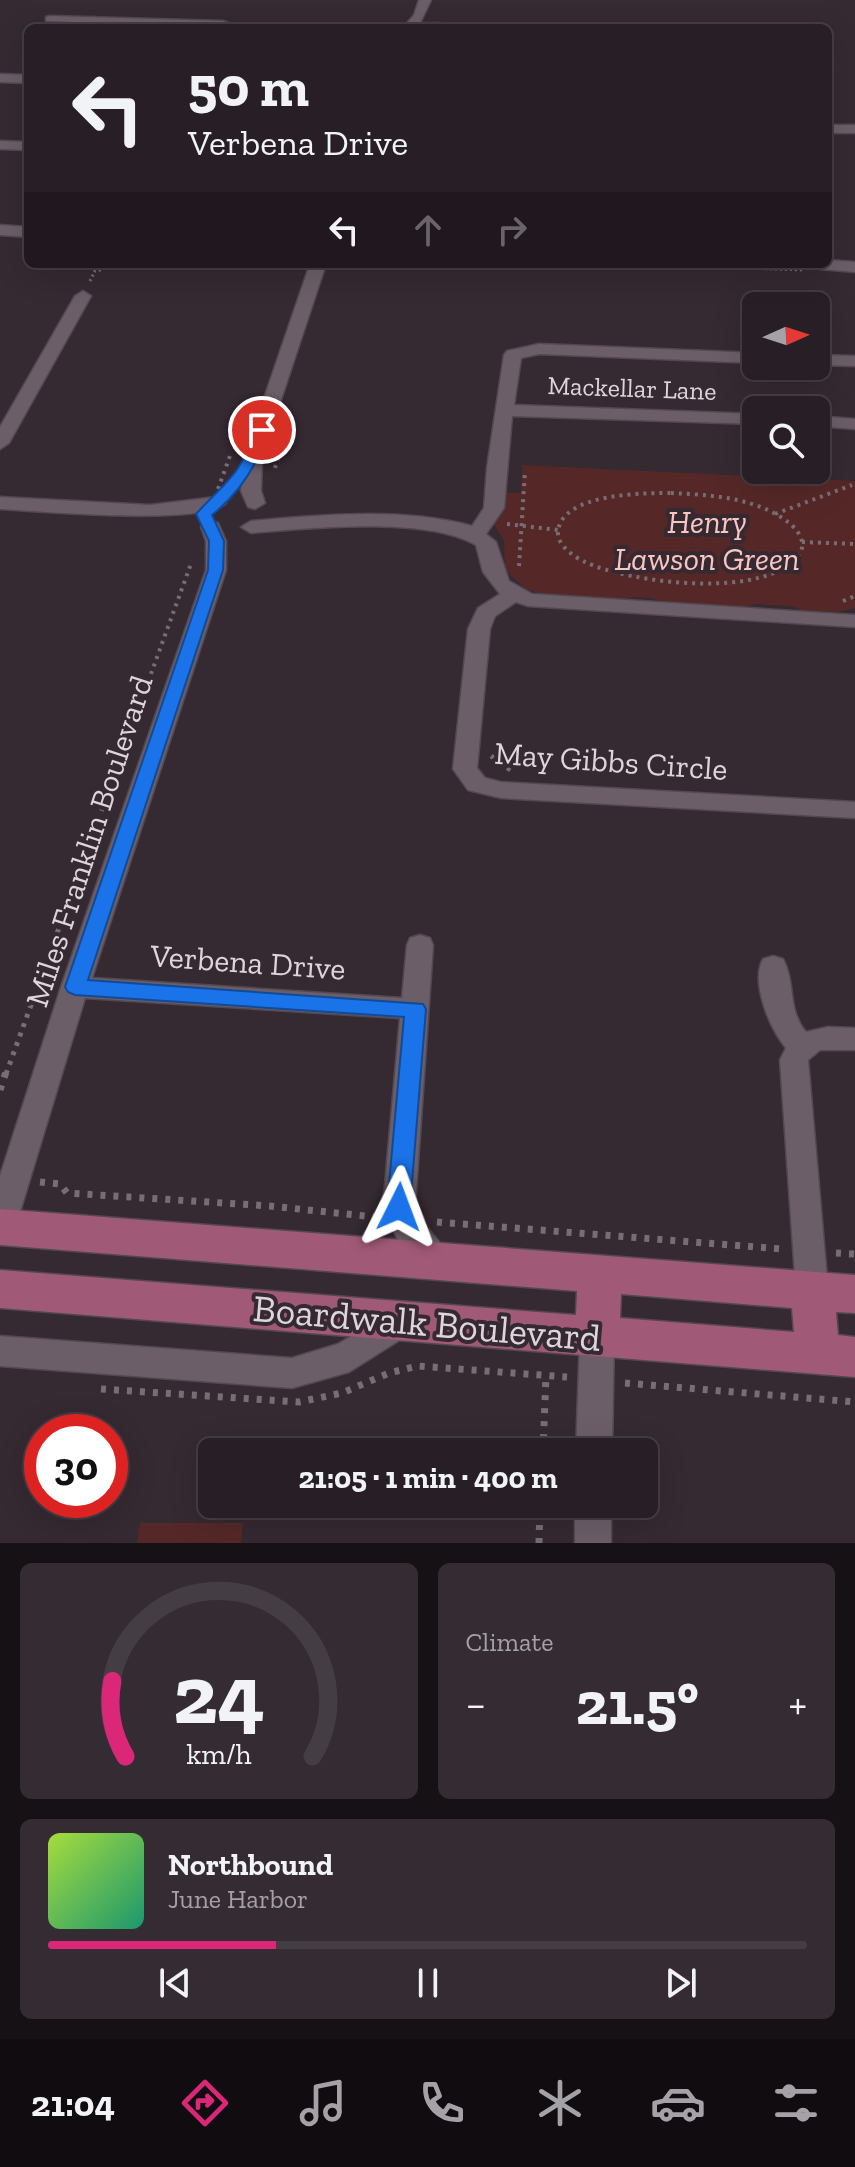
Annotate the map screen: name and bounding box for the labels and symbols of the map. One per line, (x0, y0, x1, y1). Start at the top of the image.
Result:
north arrow (742, 292, 830, 380)
street label: Mackellar Lane (547, 369, 717, 407)
pin (228, 396, 296, 464)
park label: Henry Lawson Green (614, 503, 800, 578)
street label: Miles Franklin Boulevard (17, 670, 161, 1012)
street label: May Gibbs Circle (493, 734, 729, 788)
street label: Verbena Drive (148, 936, 347, 988)
position arrow (357, 1165, 441, 1249)
street label: Boardwalk Boulevard (251, 1285, 603, 1361)
speed limit sign: 30 (24, 1414, 128, 1518)

